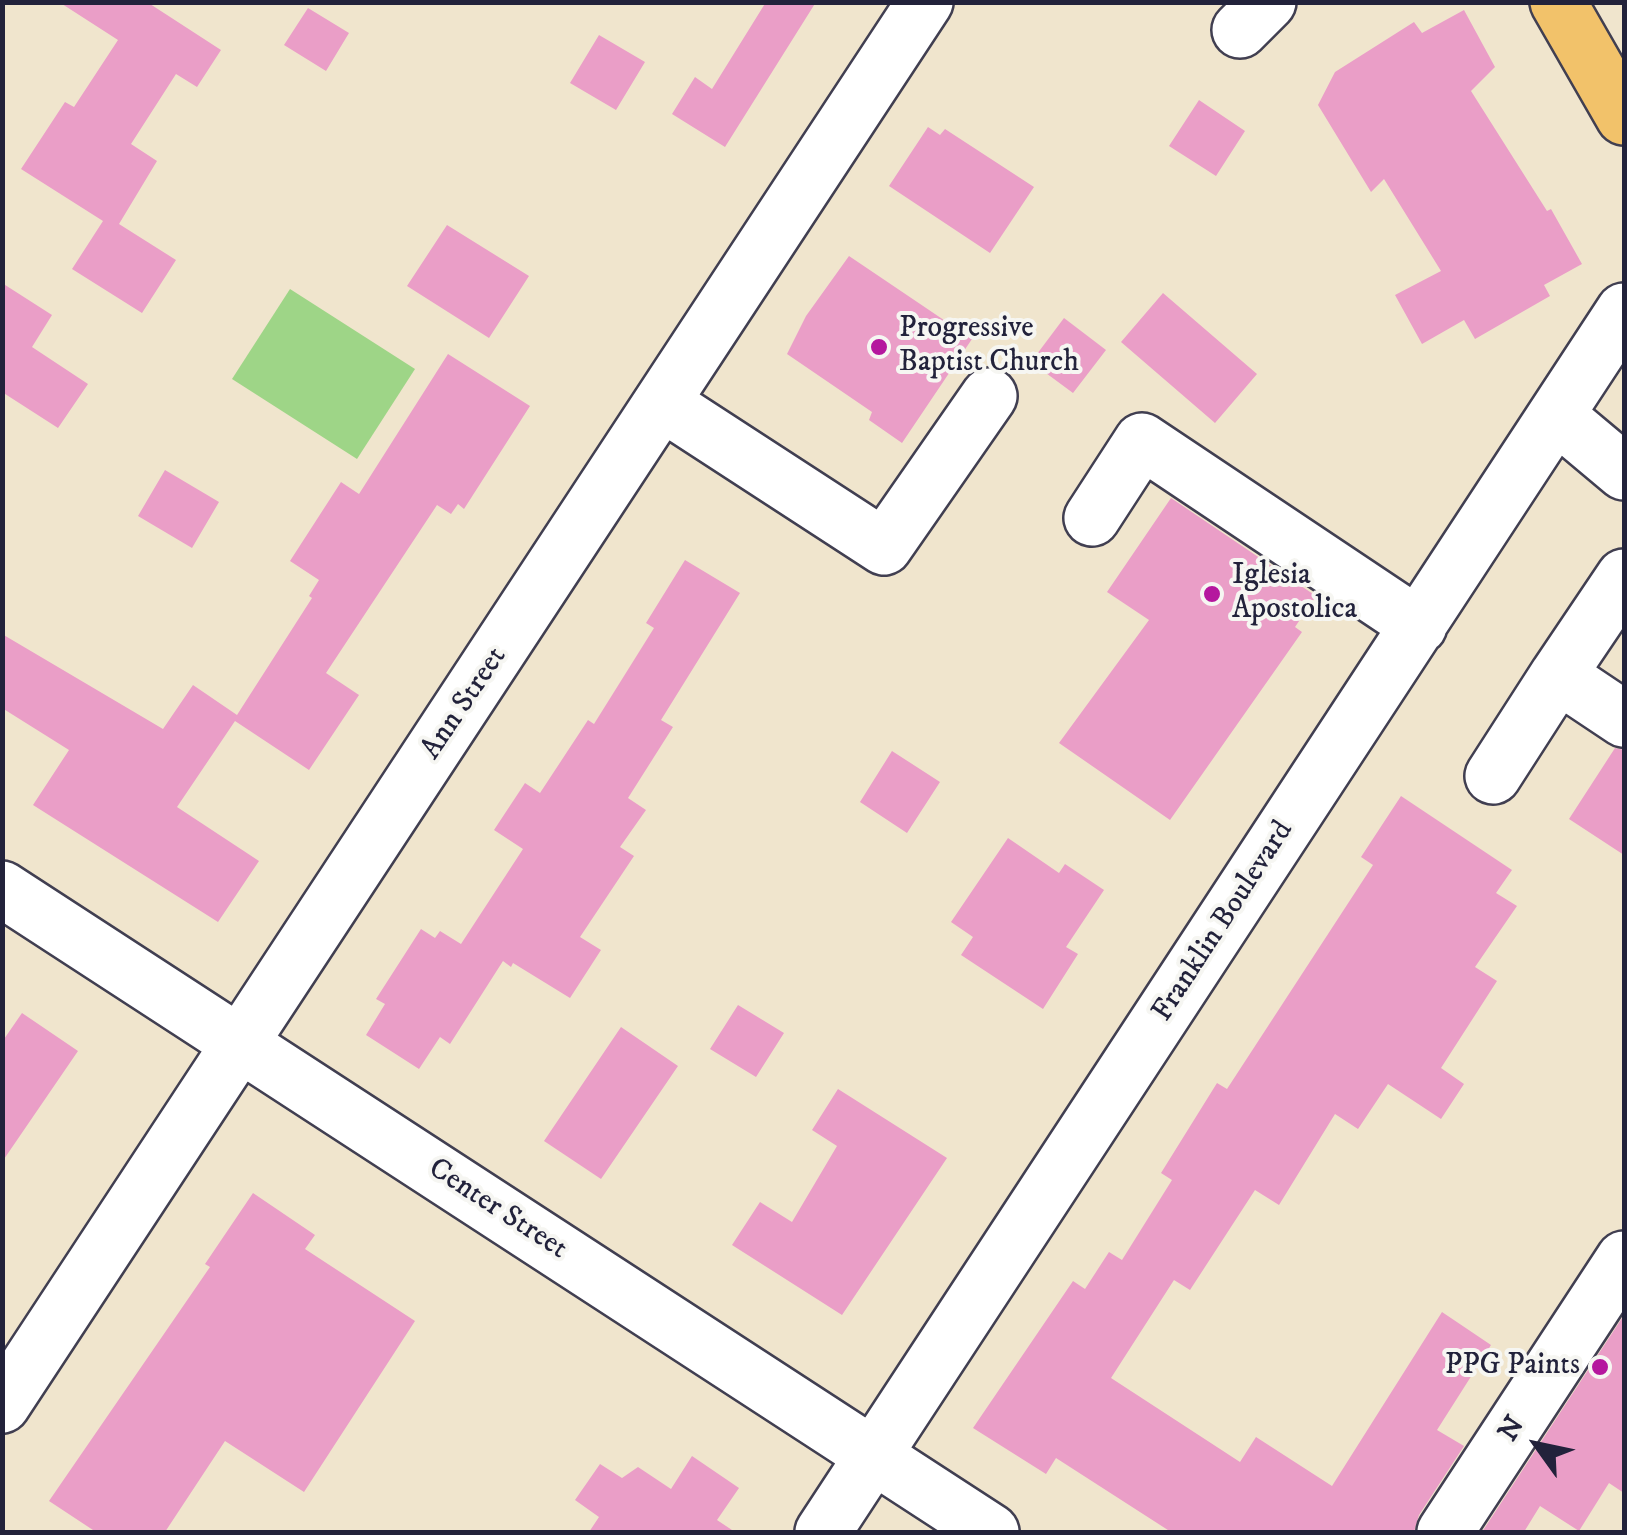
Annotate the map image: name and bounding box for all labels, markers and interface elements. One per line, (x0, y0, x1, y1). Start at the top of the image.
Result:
place label: Progressive Baptist Church (899, 312, 1079, 382)
marker: Progressive Baptist Church (868, 336, 890, 358)
place label: Iglesia Apostolica (1232, 559, 1357, 630)
marker: Iglesia Apostolica (1201, 583, 1223, 605)
street label: Ann Street (414, 641, 516, 767)
street label: Franklin Boulevard (1146, 815, 1302, 1029)
street label: Center Street (421, 1152, 573, 1268)
place label: PPG Paints (1445, 1349, 1580, 1385)
marker: PPG Paints (1589, 1356, 1611, 1378)
north arrow (1487, 1395, 1587, 1495)
text: N (1490, 1409, 1532, 1448)

